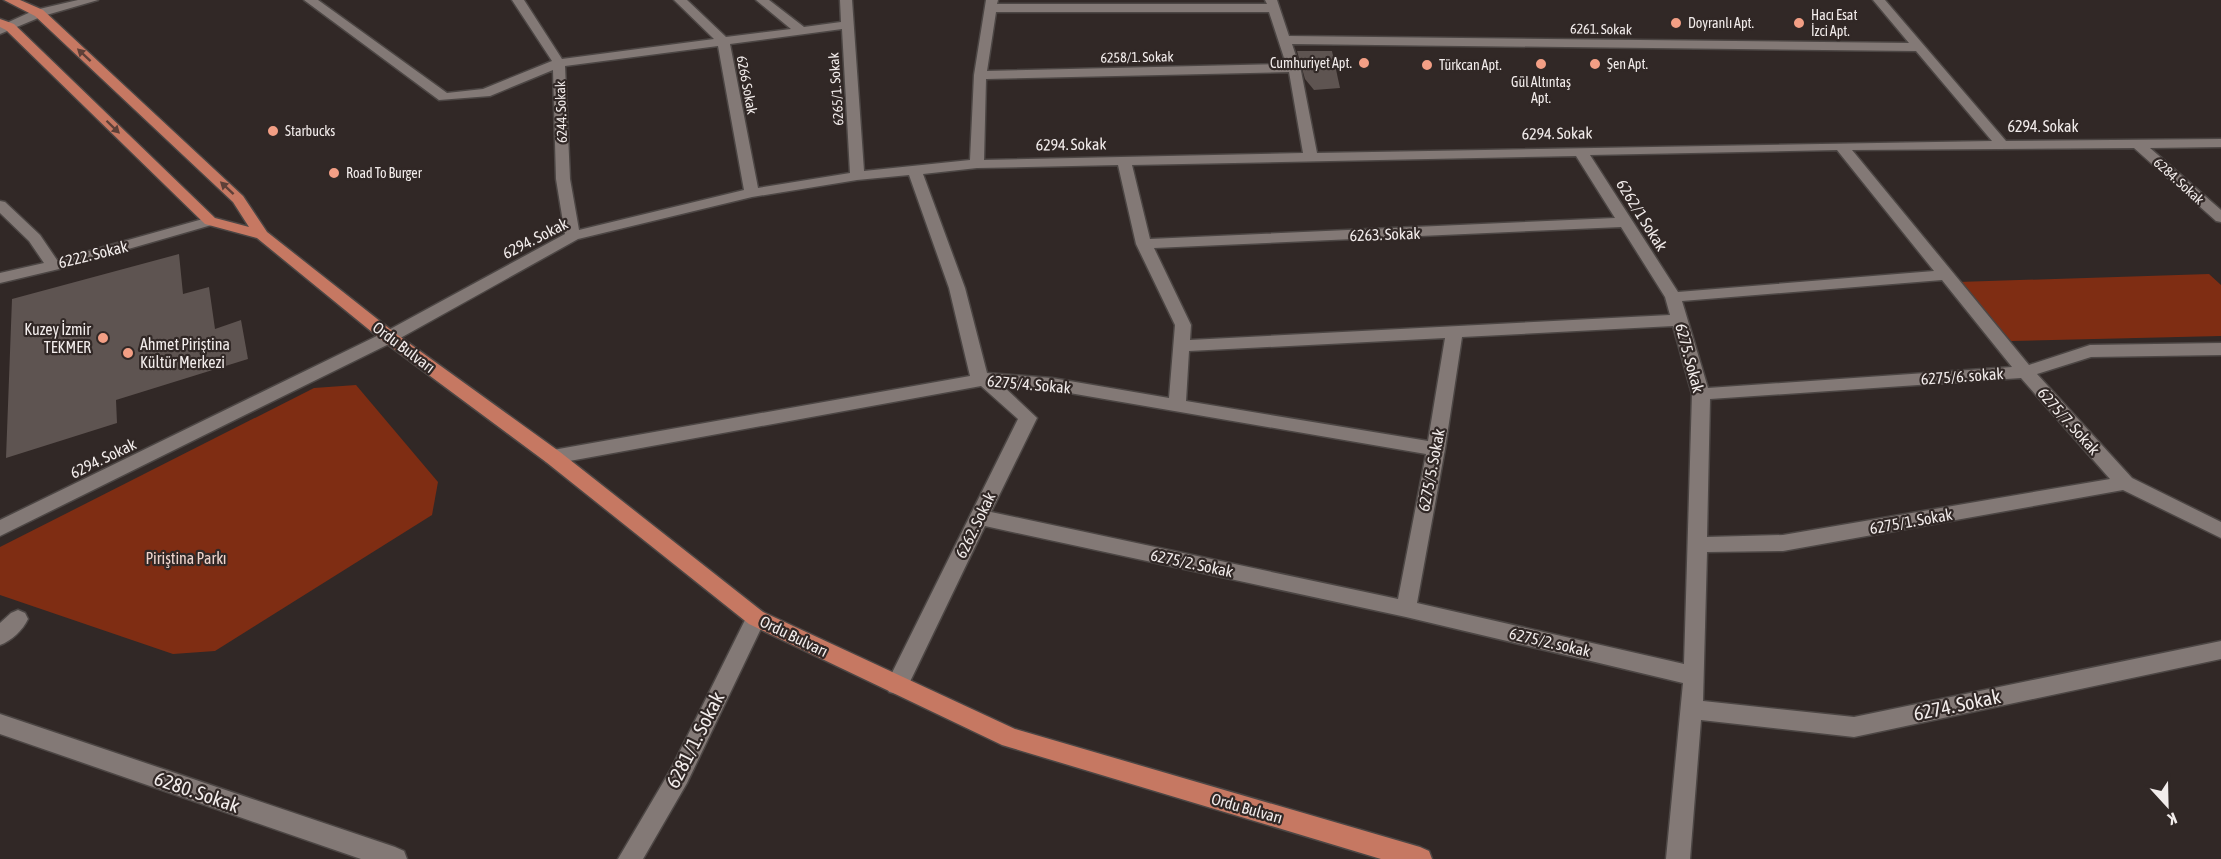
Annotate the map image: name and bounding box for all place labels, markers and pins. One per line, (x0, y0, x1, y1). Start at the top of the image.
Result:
place label: Hacı Esat İzci Apt. (1811, 7, 1857, 39)
place label: Doyranlı Apt. (1688, 15, 1754, 31)
marker: Doyranlı Apt. (1669, 16, 1683, 30)
marker: Hacı Esat İzci Apt. (1792, 16, 1806, 30)
place label: Cumhuriyet Apt. (1270, 55, 1352, 71)
marker: Cumhuriyet Apt. (1357, 56, 1371, 70)
place label: Şen Apt. (1607, 56, 1648, 72)
place label: Türkcan Apt. (1439, 57, 1502, 73)
marker: Gül Altıntaş Apt. (1534, 57, 1548, 71)
marker: Şen Apt. (1588, 57, 1602, 71)
marker: Türkcan Apt. (1420, 58, 1434, 72)
place label: Gül Altıntaş Apt. (1511, 74, 1571, 106)
place label: Starbucks (285, 123, 335, 139)
marker: Starbucks (266, 124, 280, 138)
place label: Road To Burger (346, 165, 423, 181)
marker: Road To Burger (327, 166, 341, 180)
place label: Kuzey İzmir TEKMER (24, 320, 91, 356)
marker: Kuzey İzmir TEKMER (96, 331, 110, 345)
place label: Ahmet Piriştina Kültür Merkezi (140, 335, 230, 371)
marker: Ahmet Piriştina Kültür Merkezi (121, 346, 135, 360)

